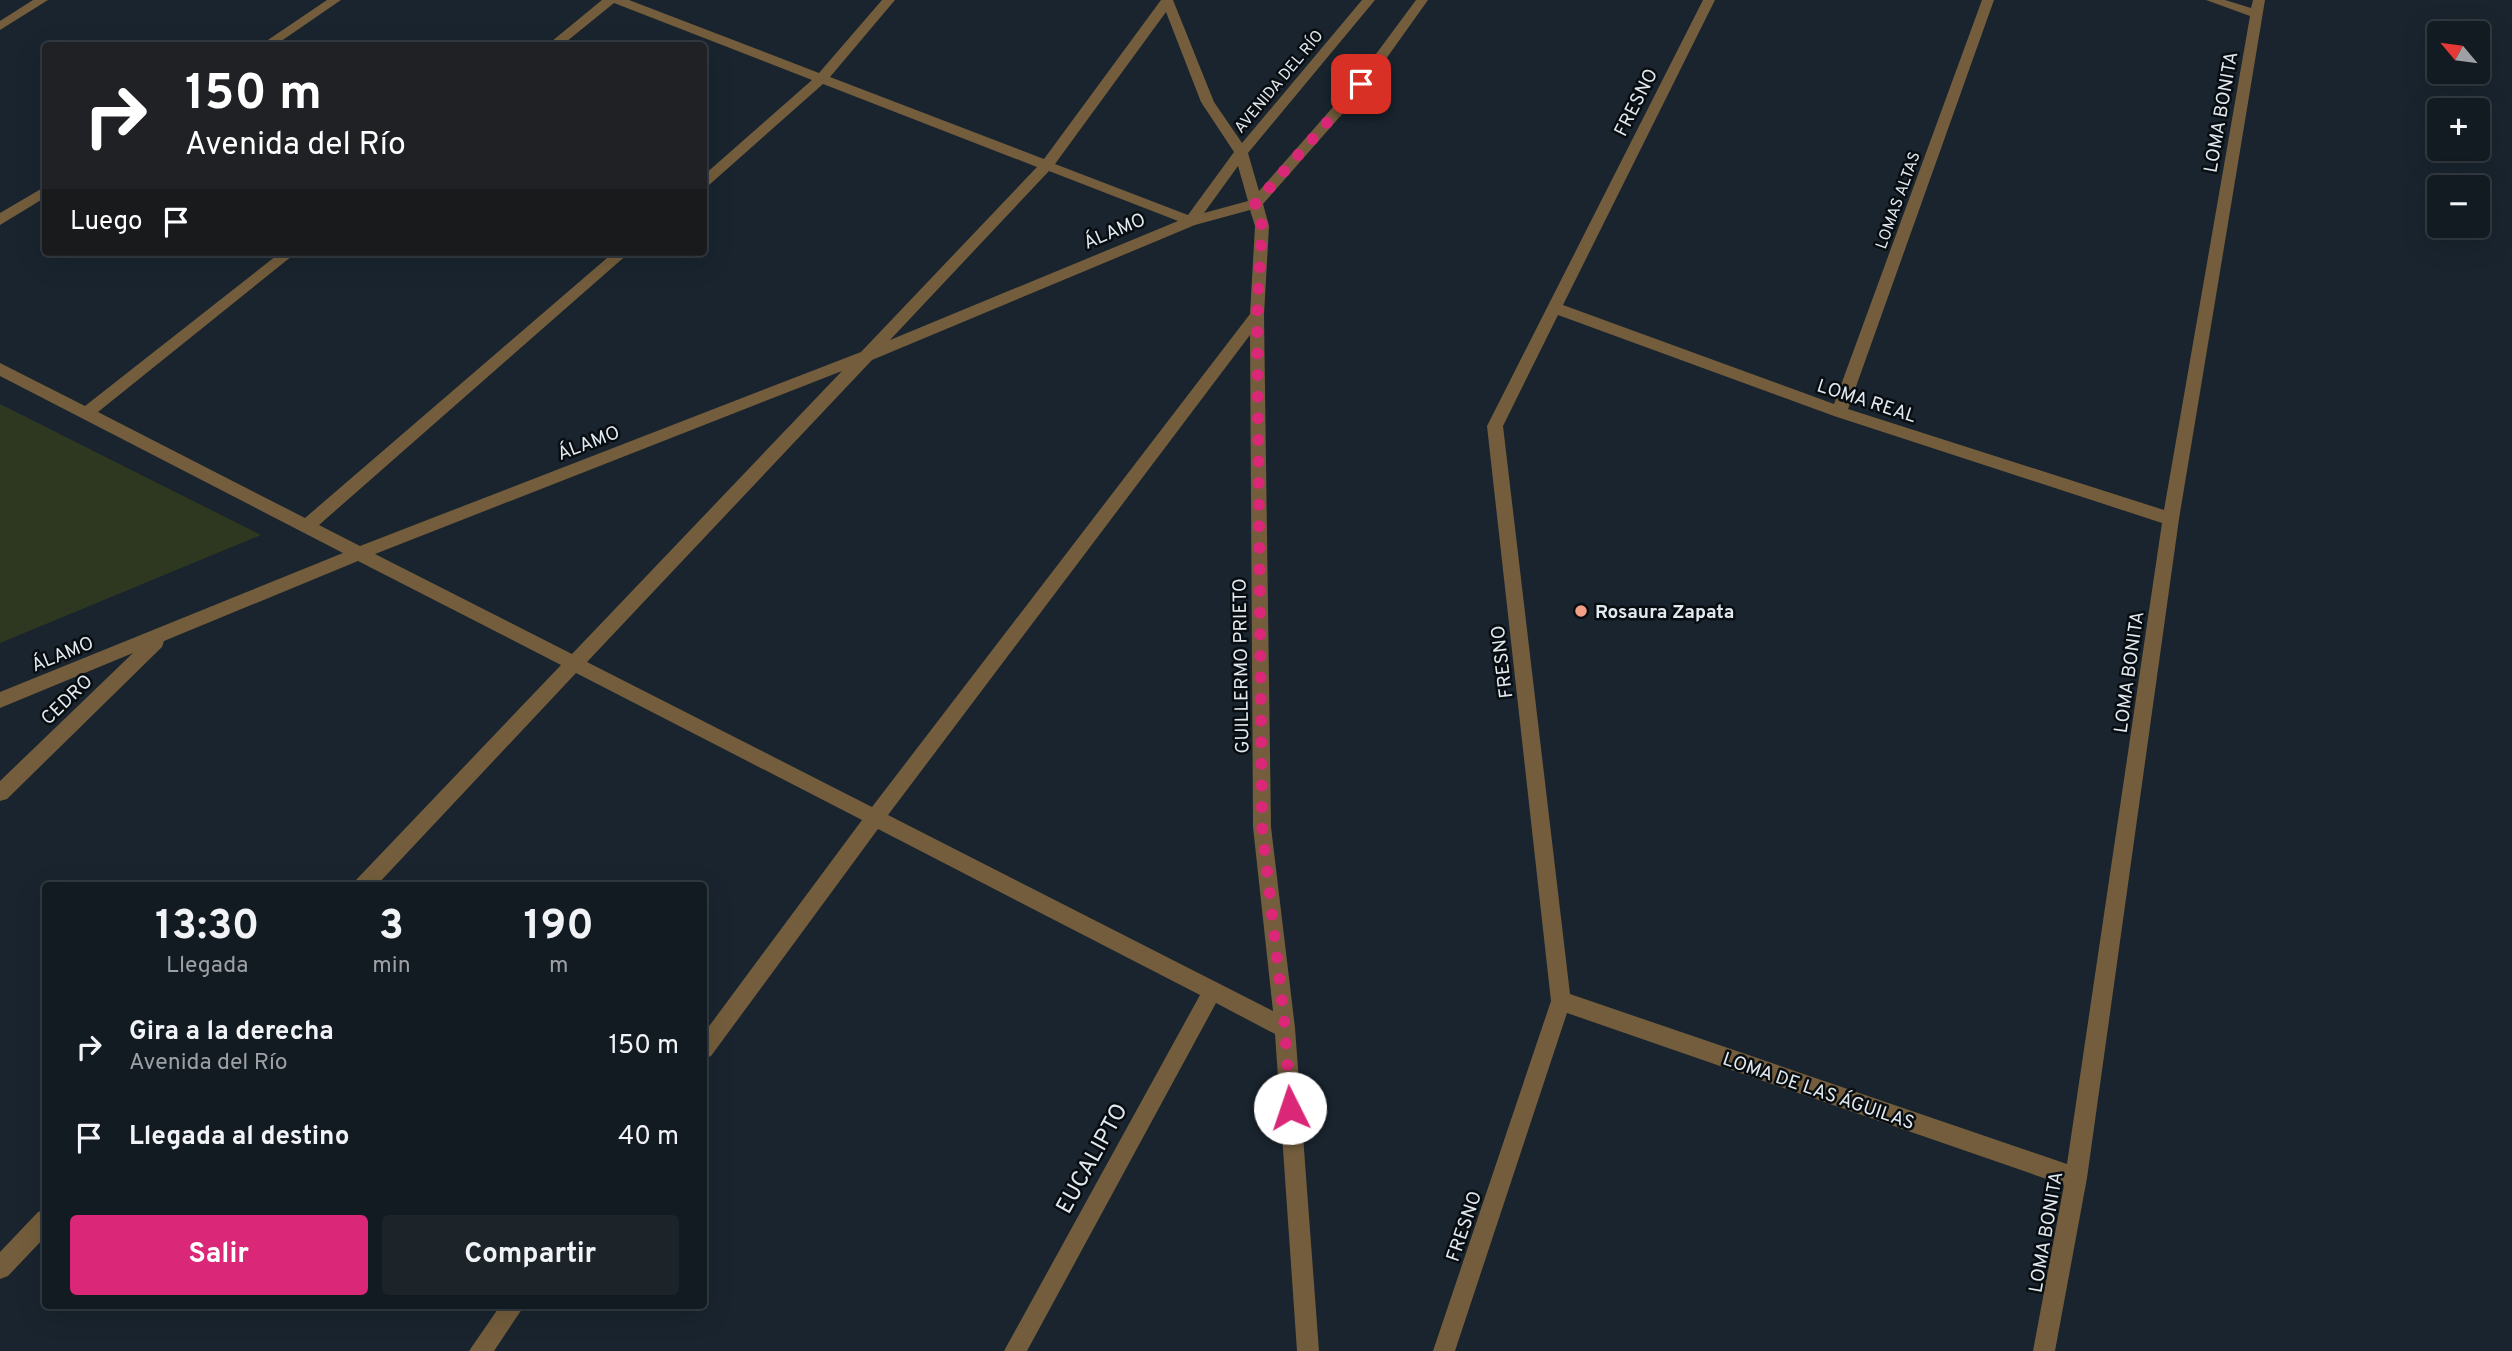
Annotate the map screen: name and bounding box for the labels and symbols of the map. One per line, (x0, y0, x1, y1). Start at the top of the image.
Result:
north arrow (2427, 21, 2490, 84)
street label: AVENIDA DEL RÍO (1229, 25, 1328, 138)
street label: LOMA BONITA (2200, 50, 2244, 175)
pin (1331, 54, 1391, 114)
street label: FRESNO (1609, 65, 1664, 141)
street label: LOMAS ALTAS (1872, 149, 1926, 252)
street label: ÁLAMO (1080, 207, 1149, 256)
street label: LOMA REAL (1814, 375, 1920, 429)
street label: ÁLAMO (554, 420, 623, 467)
street label: GUILLERMO PRIETO (1228, 578, 1256, 754)
place label: Rosaura Zapata (1595, 601, 1734, 625)
marker: Rosaura Zapata (1573, 603, 1589, 619)
street label: LOMA BONITA (2110, 610, 2150, 735)
street label: FRESNO (1487, 624, 1519, 700)
street label: ÁLAMO (28, 631, 97, 678)
street label: CEDRO (36, 670, 98, 731)
street label: LOMA DE LAS ÁGUILAS (1719, 1047, 1918, 1136)
position arrow (1253, 1071, 1327, 1145)
street label: EUCALIPTO (1051, 1099, 1135, 1220)
street label: LOMA BONITA (2025, 1170, 2069, 1295)
street label: FRESNO (1442, 1188, 1488, 1265)

